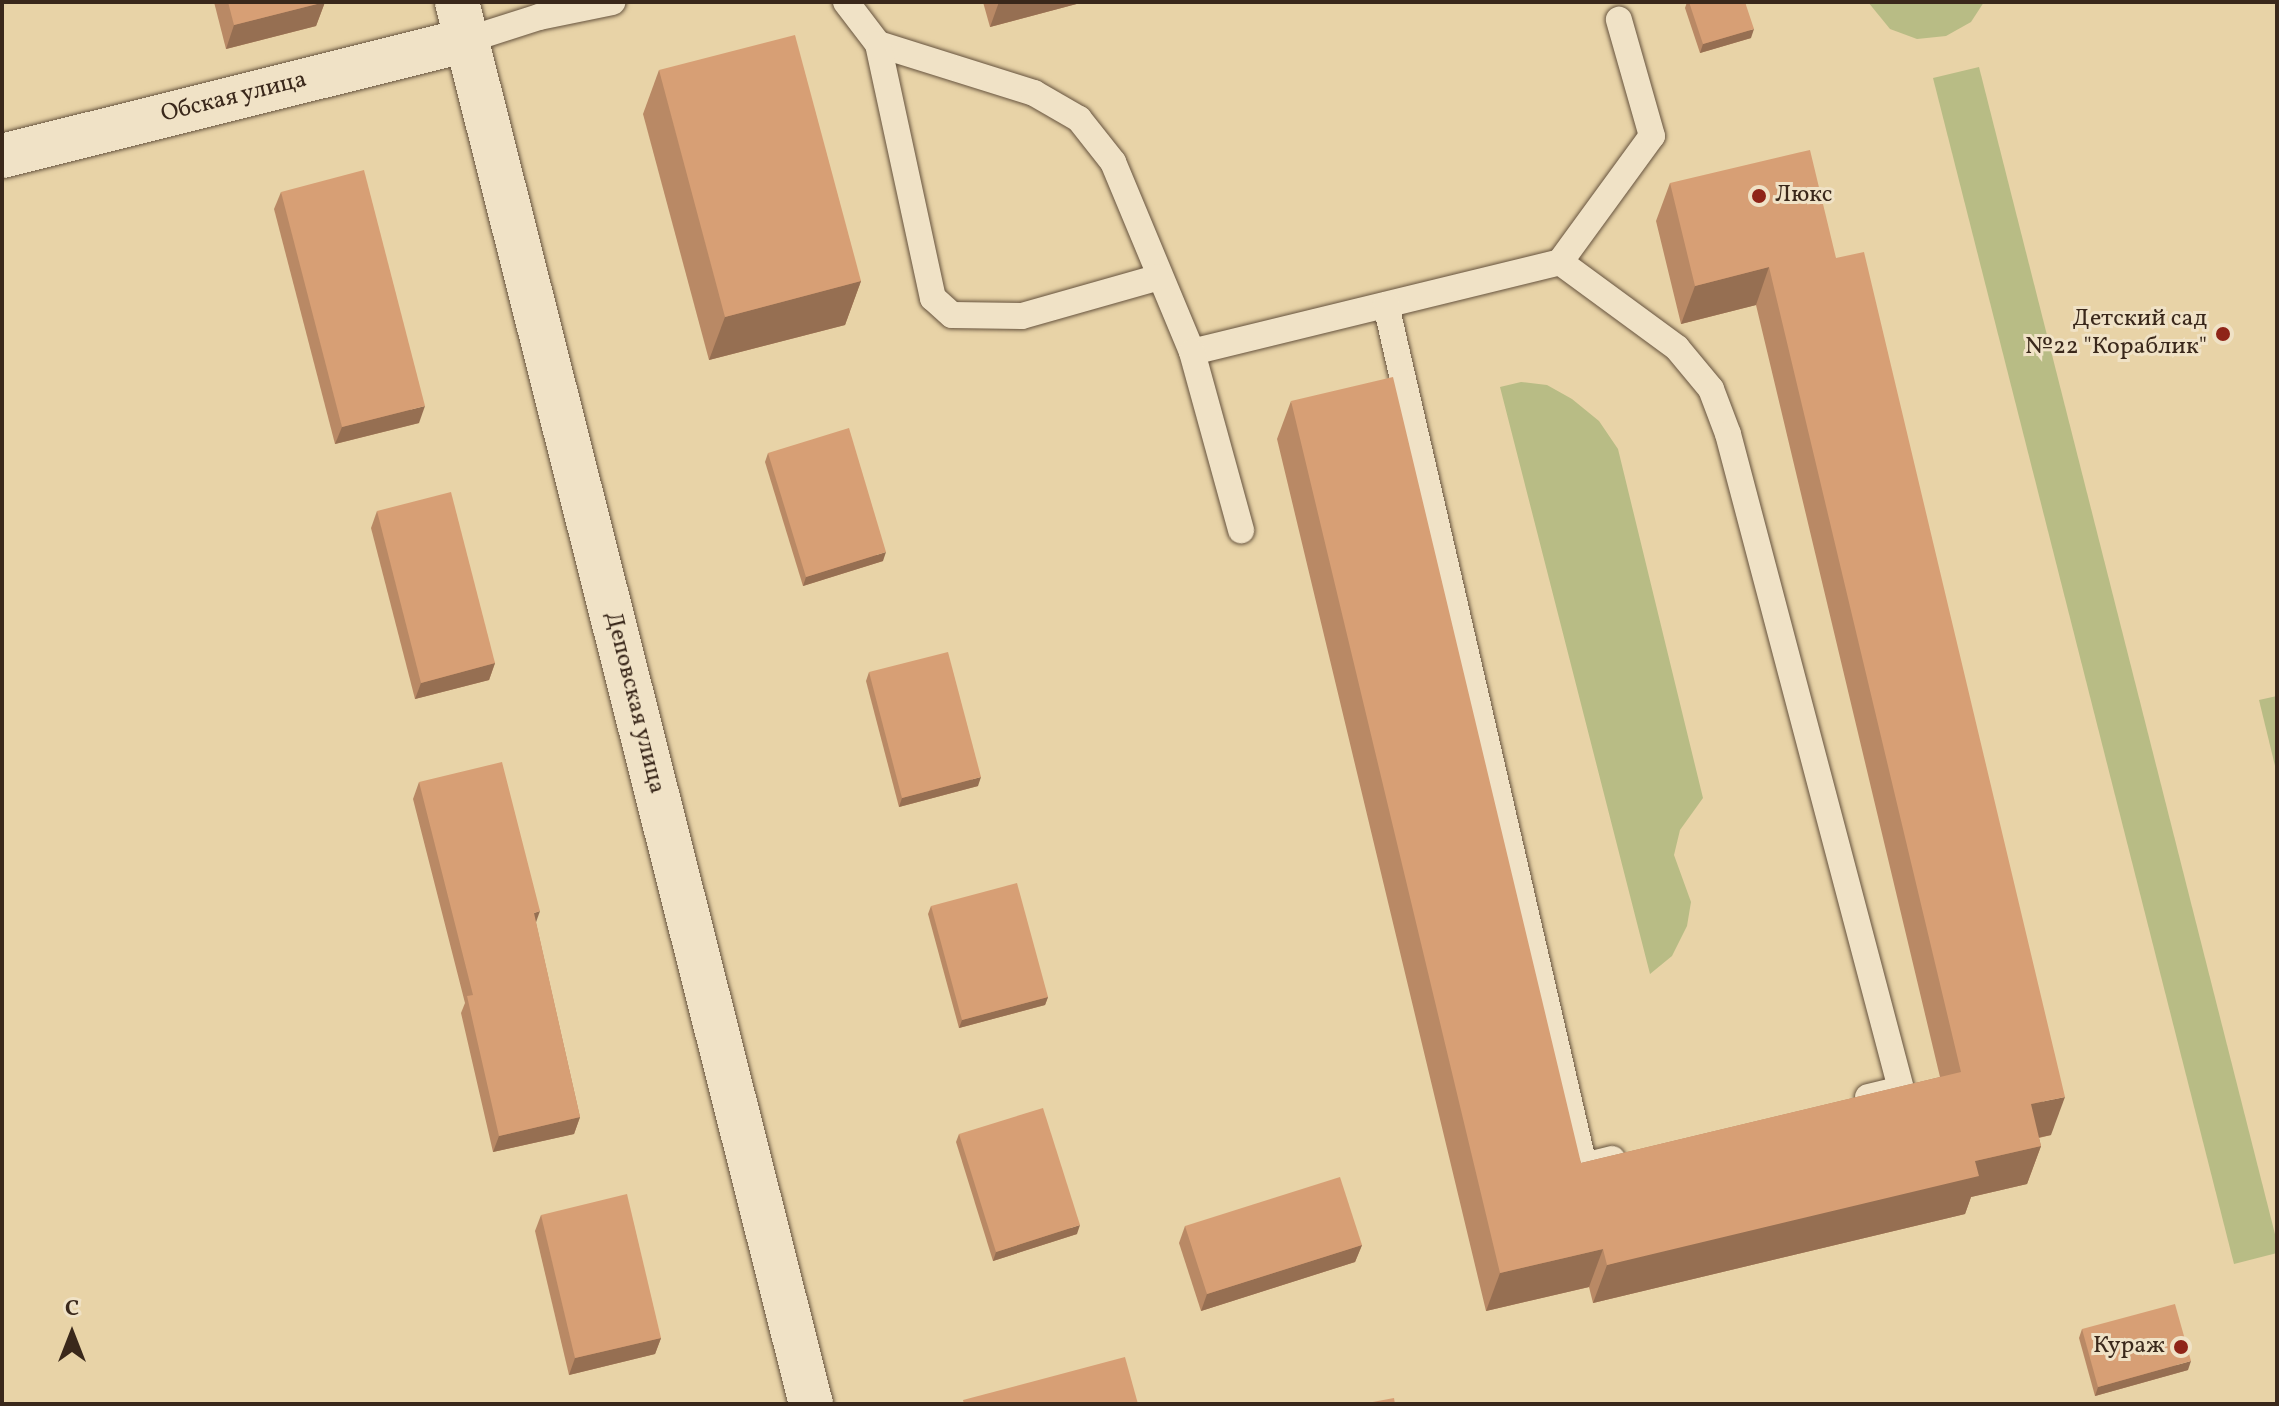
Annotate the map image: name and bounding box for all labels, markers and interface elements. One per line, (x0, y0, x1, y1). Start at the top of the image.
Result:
street label: Обская улица (158, 66, 310, 130)
place label: Люкс (1775, 182, 1833, 210)
marker: Люкс (1750, 187, 1768, 205)
place label: Детский сад №22 "Кораблик" (2025, 306, 2207, 362)
marker: Детский сад №22 "Кораблик" (2214, 325, 2232, 343)
street label: Деповская улица (597, 609, 671, 797)
north arrow (32, 1294, 112, 1374)
text: С (65, 1294, 79, 1325)
place label: Кураж (2093, 1333, 2165, 1361)
marker: Кураж (2172, 1338, 2190, 1356)

